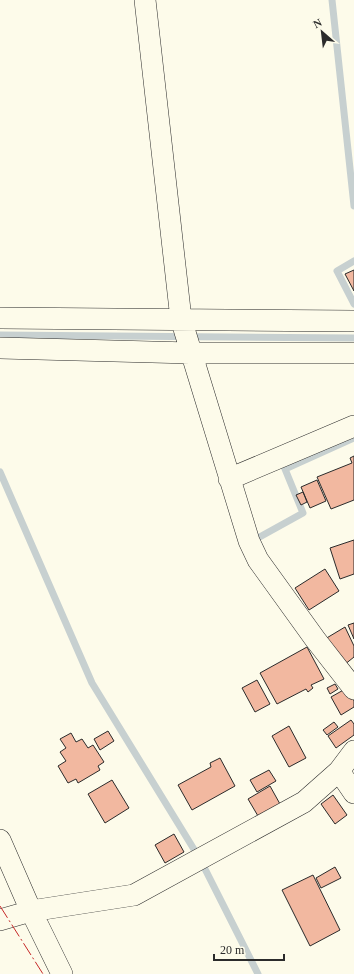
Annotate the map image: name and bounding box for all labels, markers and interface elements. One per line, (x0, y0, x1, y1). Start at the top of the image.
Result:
north arrow (302, 12, 342, 52)
text: N (311, 16, 324, 30)
scale bar (214, 936, 284, 962)
text: 20 m (220, 943, 245, 957)

